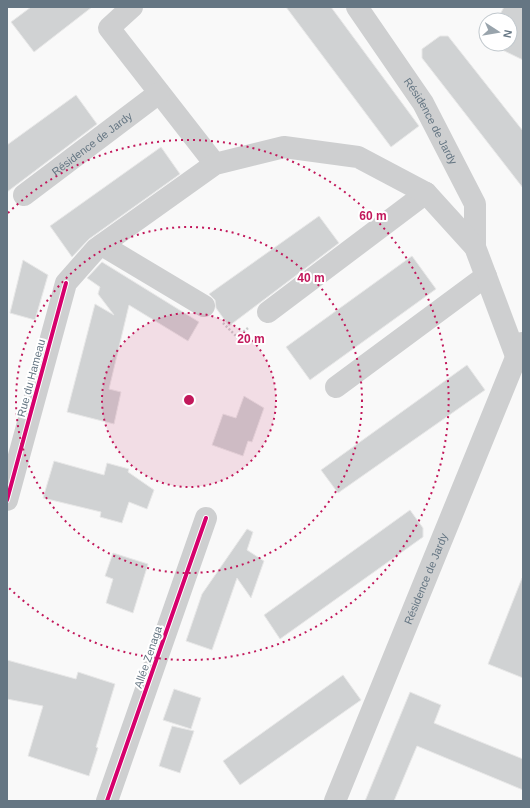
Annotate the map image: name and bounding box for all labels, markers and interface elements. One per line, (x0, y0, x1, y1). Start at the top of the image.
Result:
north arrow (478, 12, 518, 52)
text: N (501, 29, 514, 39)
street label: Résidence de Jardy (402, 76, 460, 167)
street label: Résidence de Jardy (49, 109, 135, 178)
text: 60 m (359, 209, 387, 223)
text: 40 m (297, 271, 325, 285)
text: 20 m (237, 332, 265, 346)
street label: Rue du Hameau (15, 338, 47, 418)
centre of rings (182, 393, 196, 407)
street label: Résidence de Jardy (402, 531, 450, 626)
street label: Allée Zenaga (132, 624, 165, 690)

